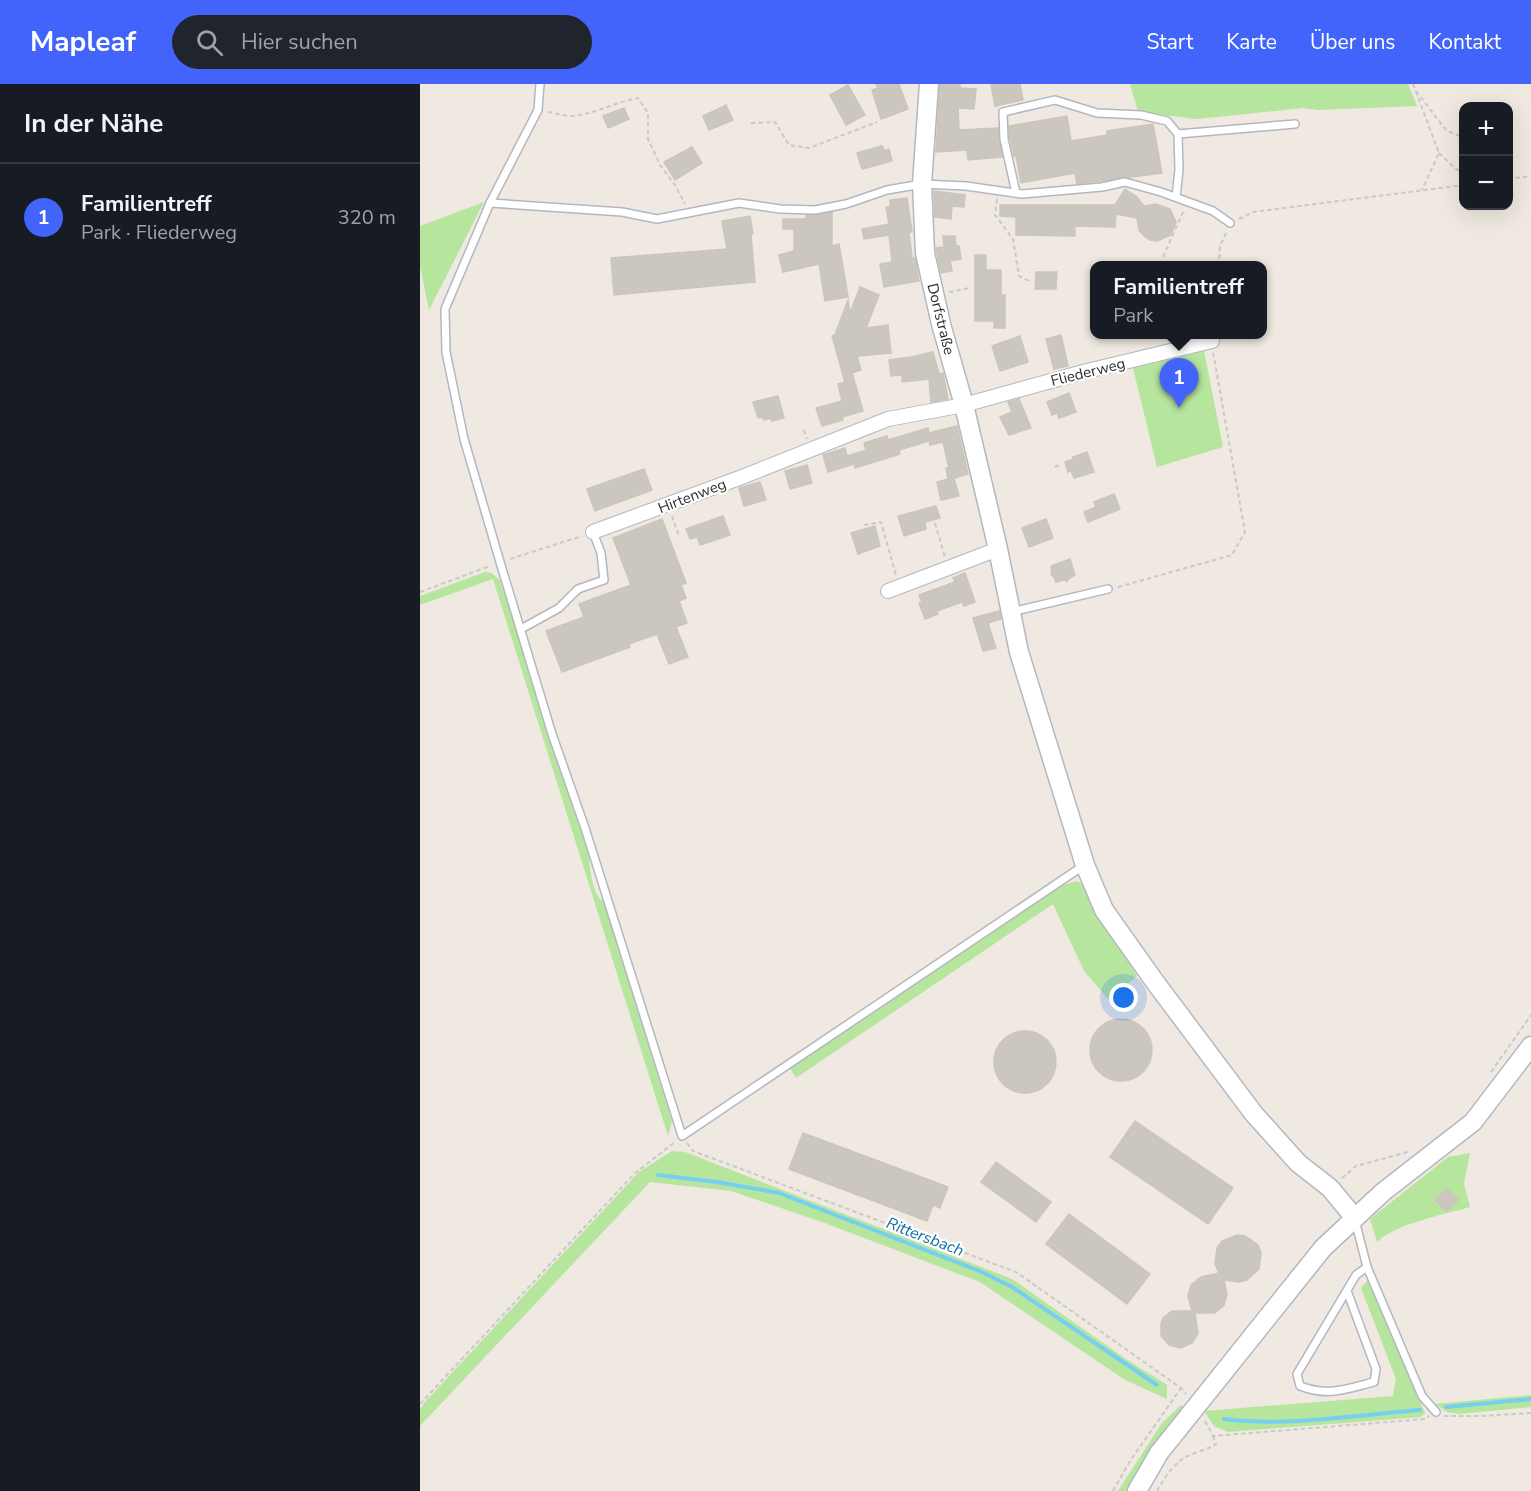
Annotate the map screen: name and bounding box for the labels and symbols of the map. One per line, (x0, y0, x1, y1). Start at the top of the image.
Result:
street label: Dorfstraße (922, 281, 960, 357)
street label: Fliederweg (1049, 353, 1127, 391)
pin: 1 (1160, 358, 1198, 408)
street label: Hirtenweg (655, 474, 729, 518)
your location (1109, 983, 1138, 1012)
water label: Rittersbach (883, 1212, 967, 1262)

